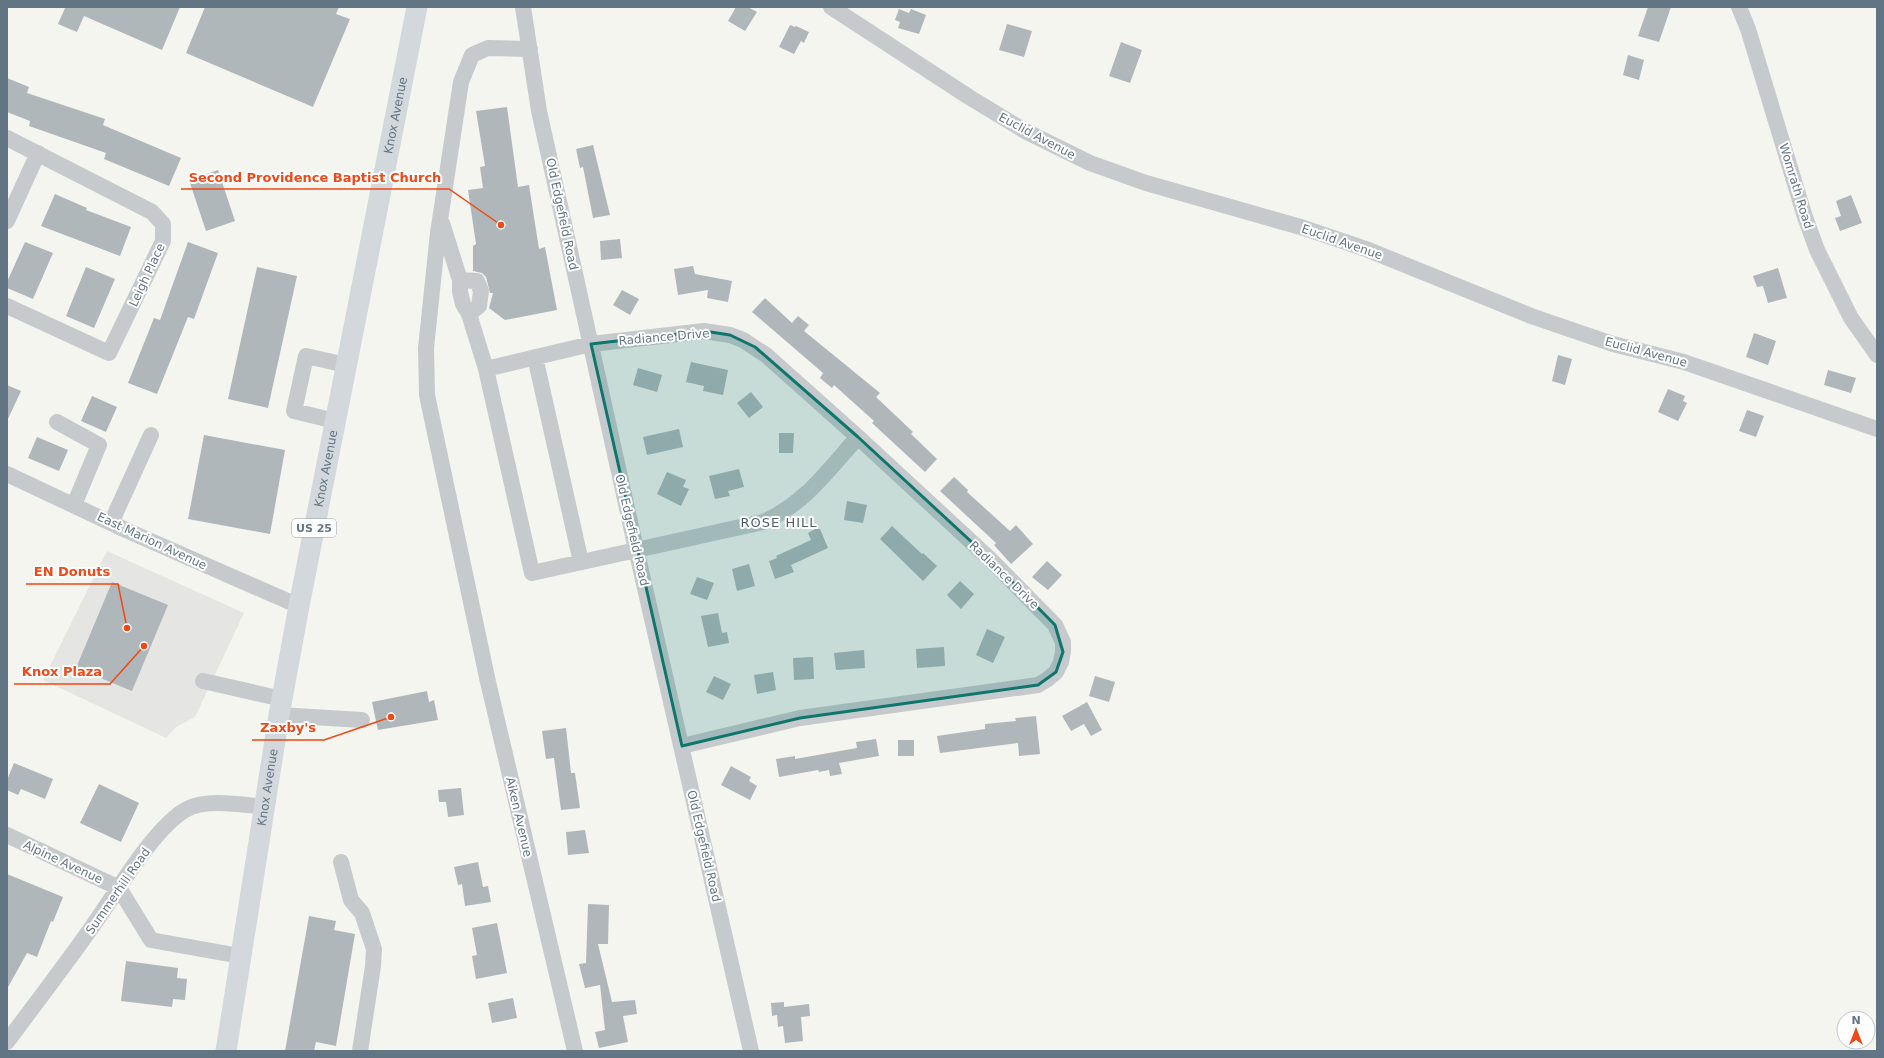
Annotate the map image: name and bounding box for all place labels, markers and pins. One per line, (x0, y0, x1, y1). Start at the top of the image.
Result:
callout: Second Providence Baptist Church (181, 164, 449, 189)
callout: EN Donuts (26, 559, 118, 584)
callout: Knox Plaza (14, 659, 110, 684)
callout: Zaxby's (252, 715, 324, 740)

